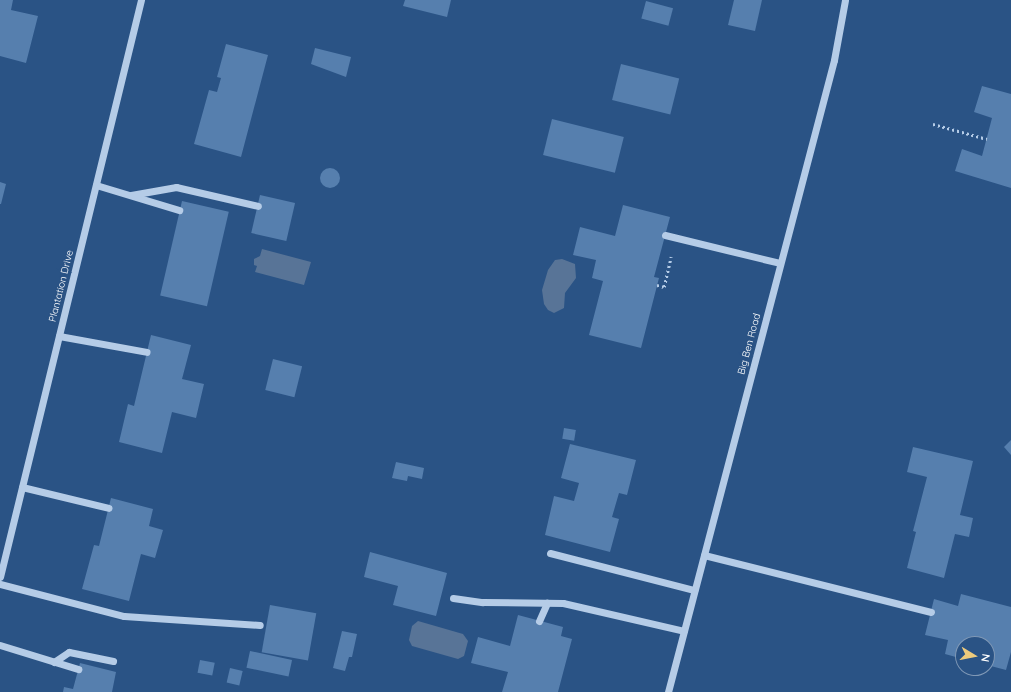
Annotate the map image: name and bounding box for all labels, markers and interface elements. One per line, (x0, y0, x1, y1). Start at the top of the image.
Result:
street label: Plantation Drive (46, 249, 76, 323)
street label: Big Ben Road (735, 312, 763, 376)
north arrow (955, 636, 995, 676)
text: N (978, 653, 993, 663)

